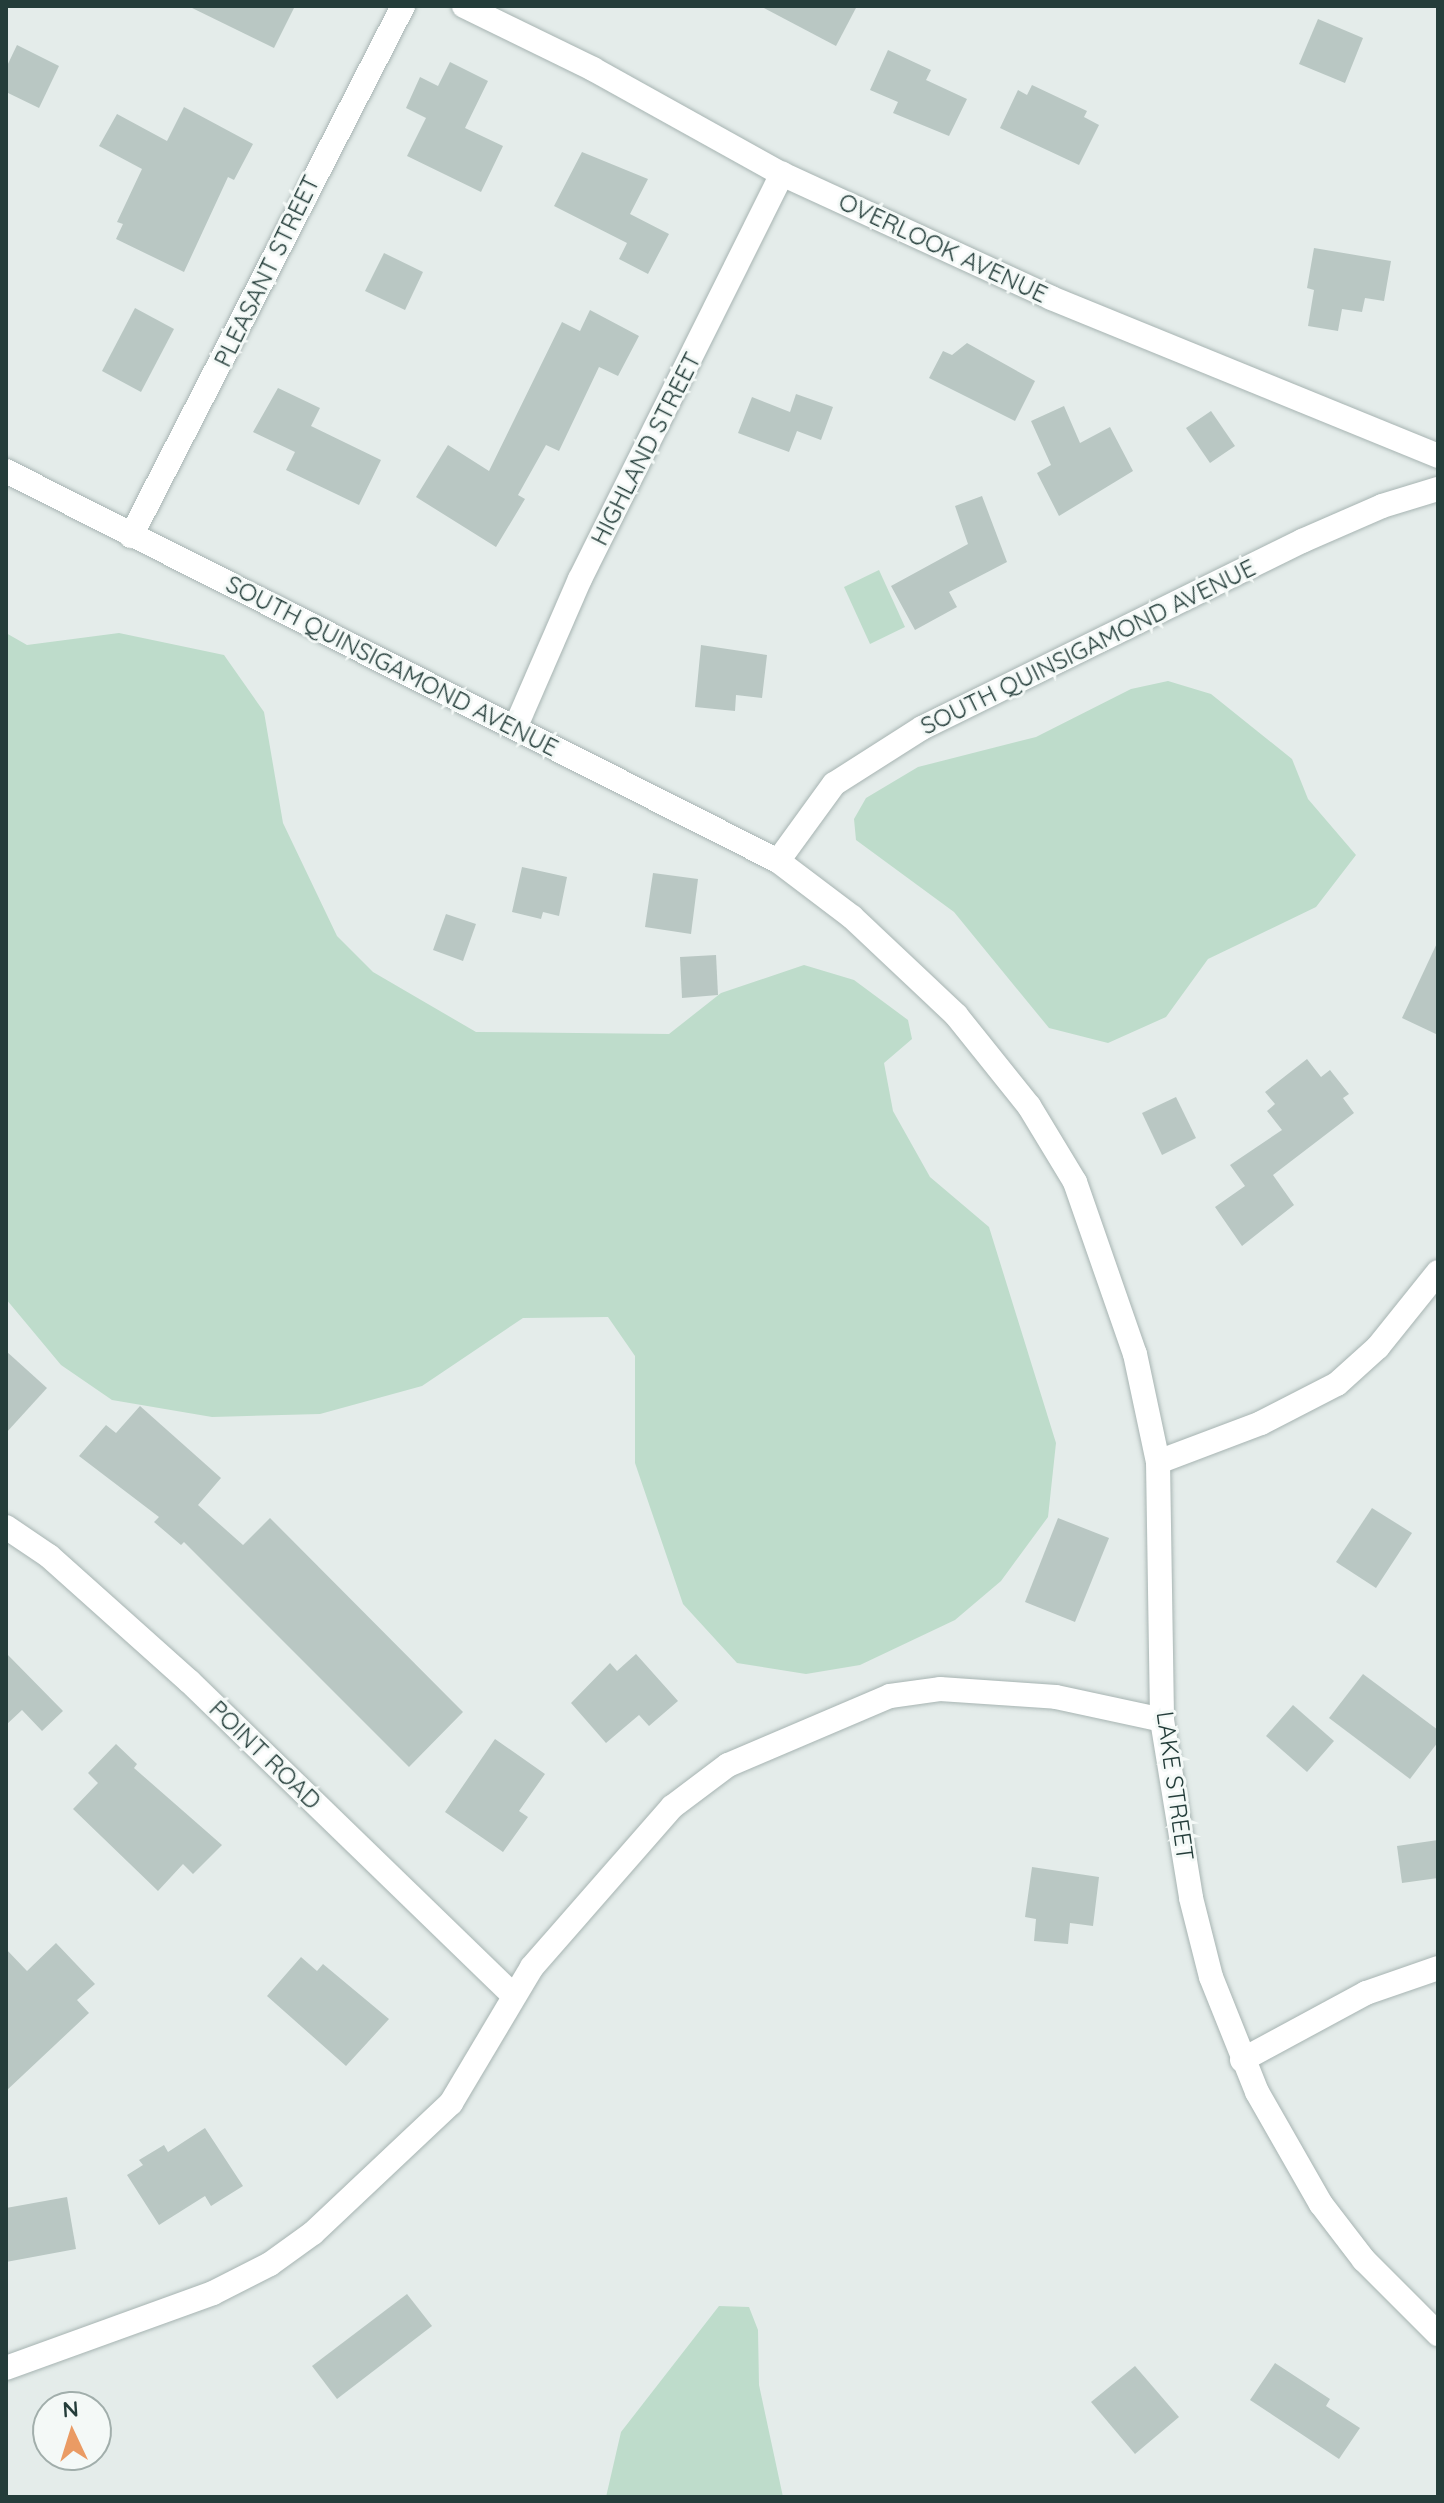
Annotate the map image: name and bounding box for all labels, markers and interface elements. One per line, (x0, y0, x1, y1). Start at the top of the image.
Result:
street label: PLEASANT STREET (208, 170, 326, 372)
street label: OVERLOOK AVENUE (834, 187, 1052, 309)
street label: HIGHLAND STREET (585, 348, 707, 550)
street label: SOUTH QUINSIGAMOND AVENUE (916, 553, 1260, 741)
street label: SOUTH QUINSIGAMOND AVENUE (221, 569, 563, 763)
street label: POINT ROAD (203, 1695, 327, 1815)
street label: LAKE STREET (1150, 1709, 1200, 1863)
north arrow (32, 2391, 112, 2471)
text: N (61, 2395, 80, 2424)

